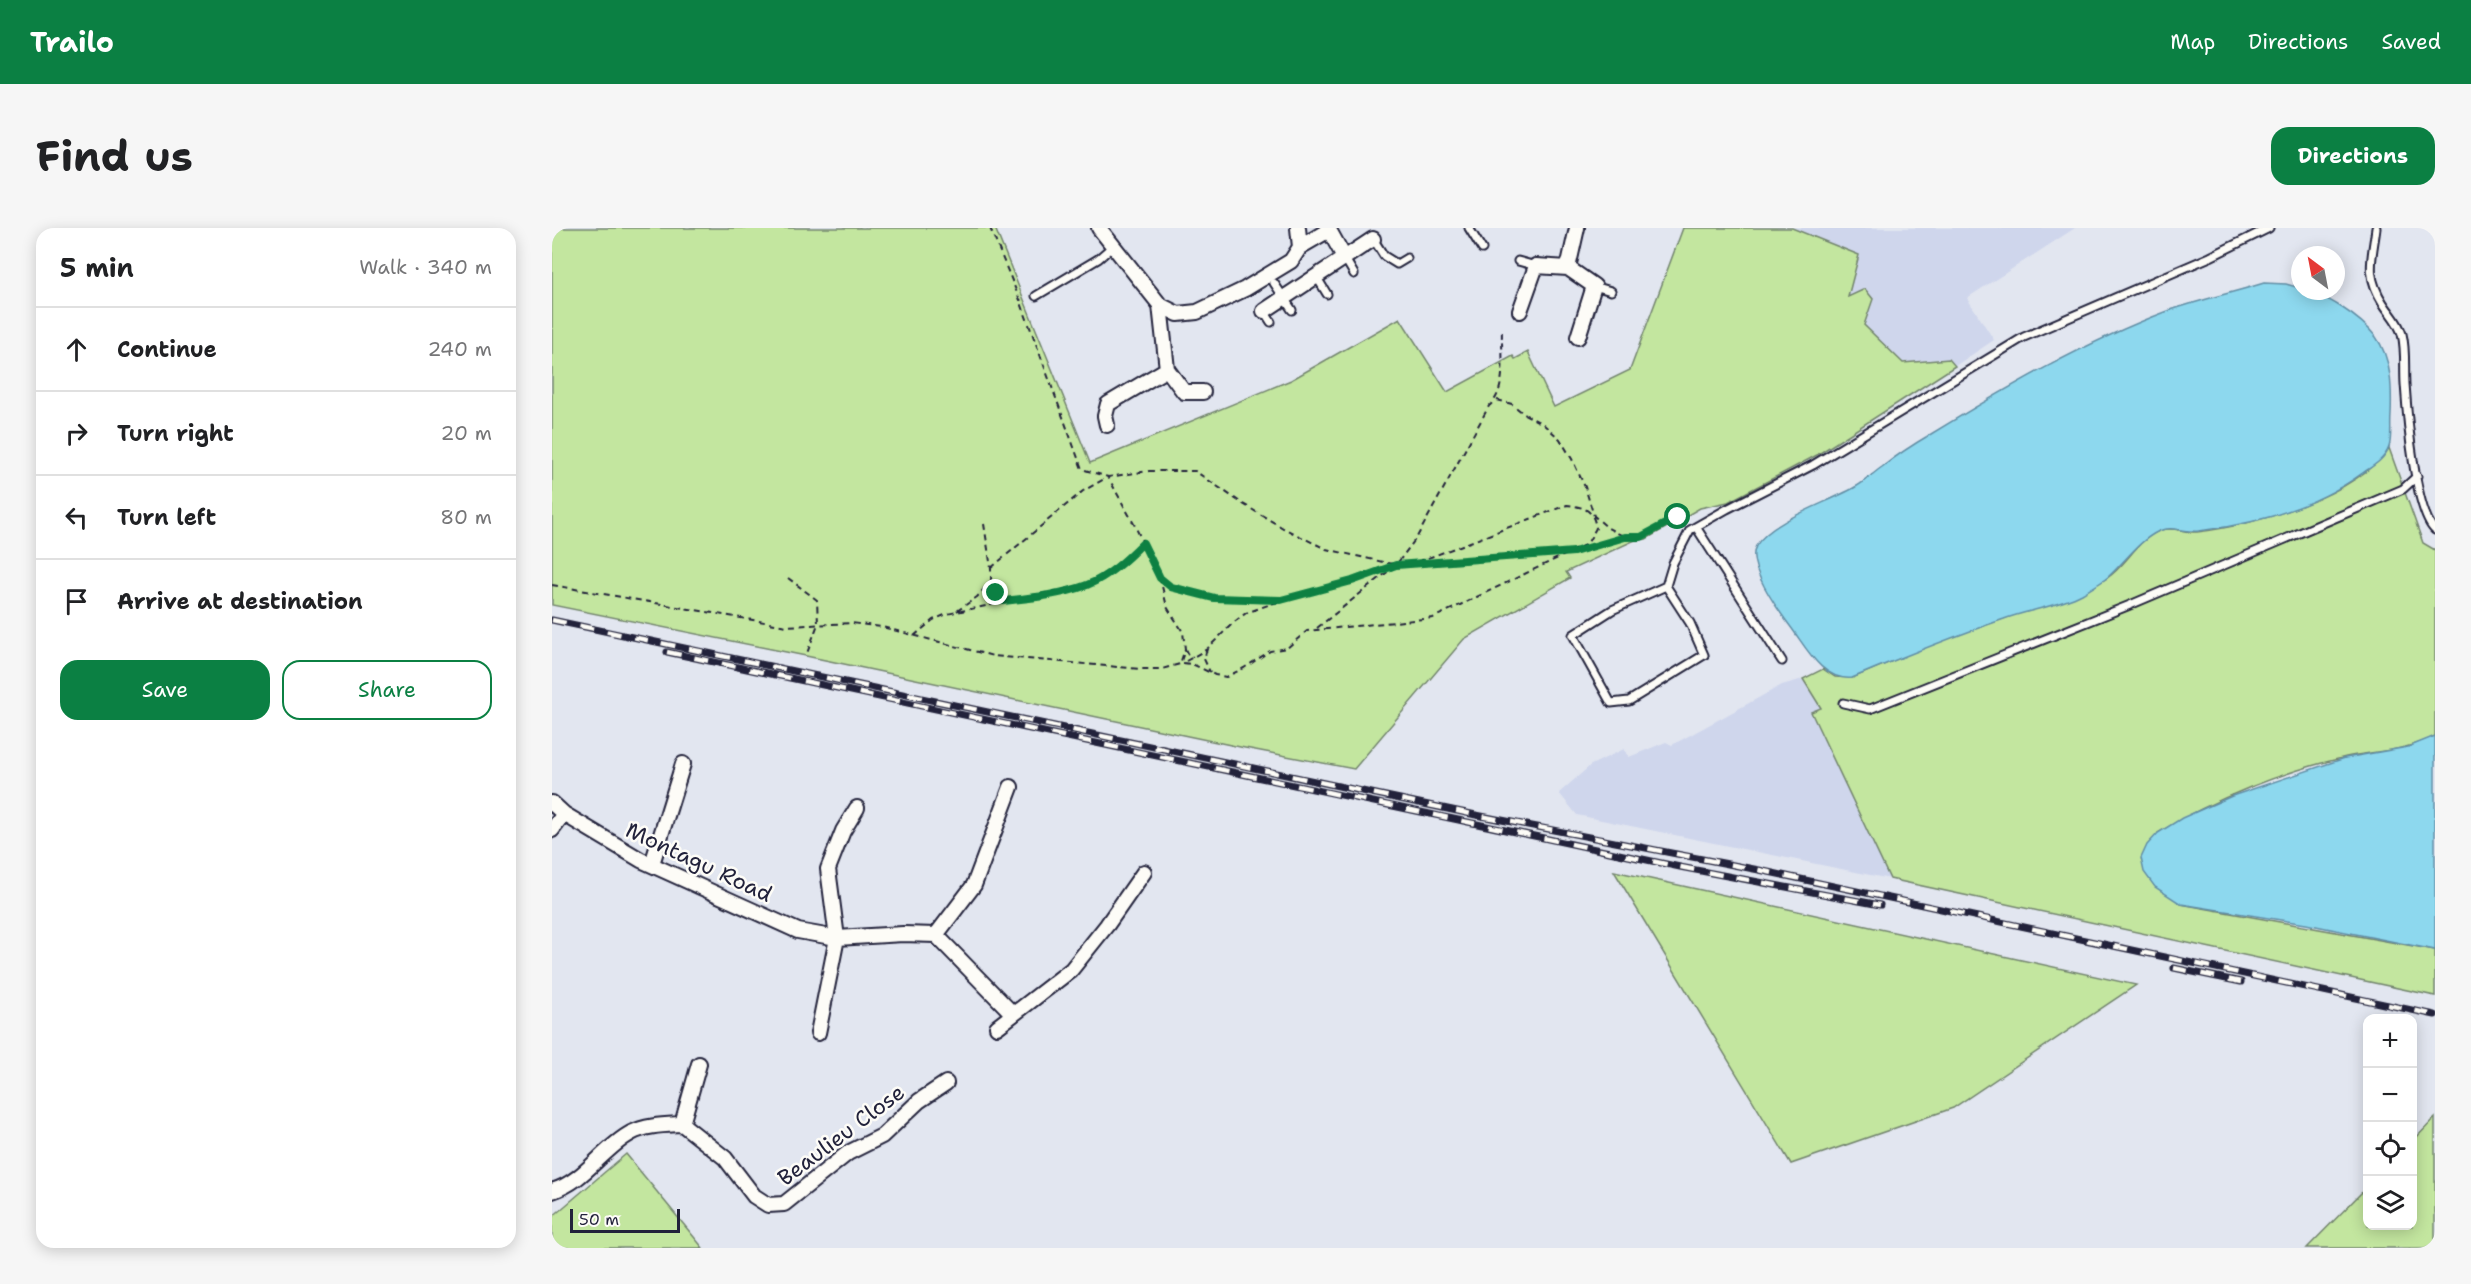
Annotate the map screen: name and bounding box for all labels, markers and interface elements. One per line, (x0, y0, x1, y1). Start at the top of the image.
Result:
text: Trailo (30, 23, 114, 61)
text: Map (2170, 28, 2215, 56)
text: Directions (2248, 28, 2348, 56)
text: Saved (2381, 28, 2441, 56)
button: Directions (2271, 127, 2435, 185)
text: Find us (36, 128, 193, 184)
north arrow (2291, 246, 2345, 300)
text: 5 min (60, 250, 134, 285)
text: Walk · 340 m (359, 254, 492, 280)
icon: ahead (60, 333, 93, 366)
text: Continue (117, 335, 217, 364)
text: 240 m (427, 336, 492, 362)
icon: right (60, 417, 93, 450)
text: Turn right (117, 419, 234, 448)
text: 20 m (441, 420, 492, 446)
icon: left (60, 501, 93, 534)
text: Turn left (117, 503, 216, 532)
route start (1664, 503, 1690, 529)
text: 80 m (440, 504, 492, 530)
route end (982, 579, 1008, 605)
icon: arrive (60, 585, 93, 618)
text: Arrive at destination (117, 587, 363, 616)
button: Save (60, 660, 270, 720)
button: Share (282, 660, 492, 720)
street label: Montagu Road (621, 815, 777, 909)
map controls (2363, 1014, 2417, 1230)
button: + (2363, 1014, 2417, 1068)
button: − (2363, 1068, 2417, 1122)
street label: Beaulieu Close (772, 1078, 910, 1192)
button: locate (2363, 1122, 2417, 1176)
button: layers (2363, 1176, 2417, 1230)
scale bar (570, 1206, 680, 1234)
text: 50 m (579, 1209, 619, 1230)

